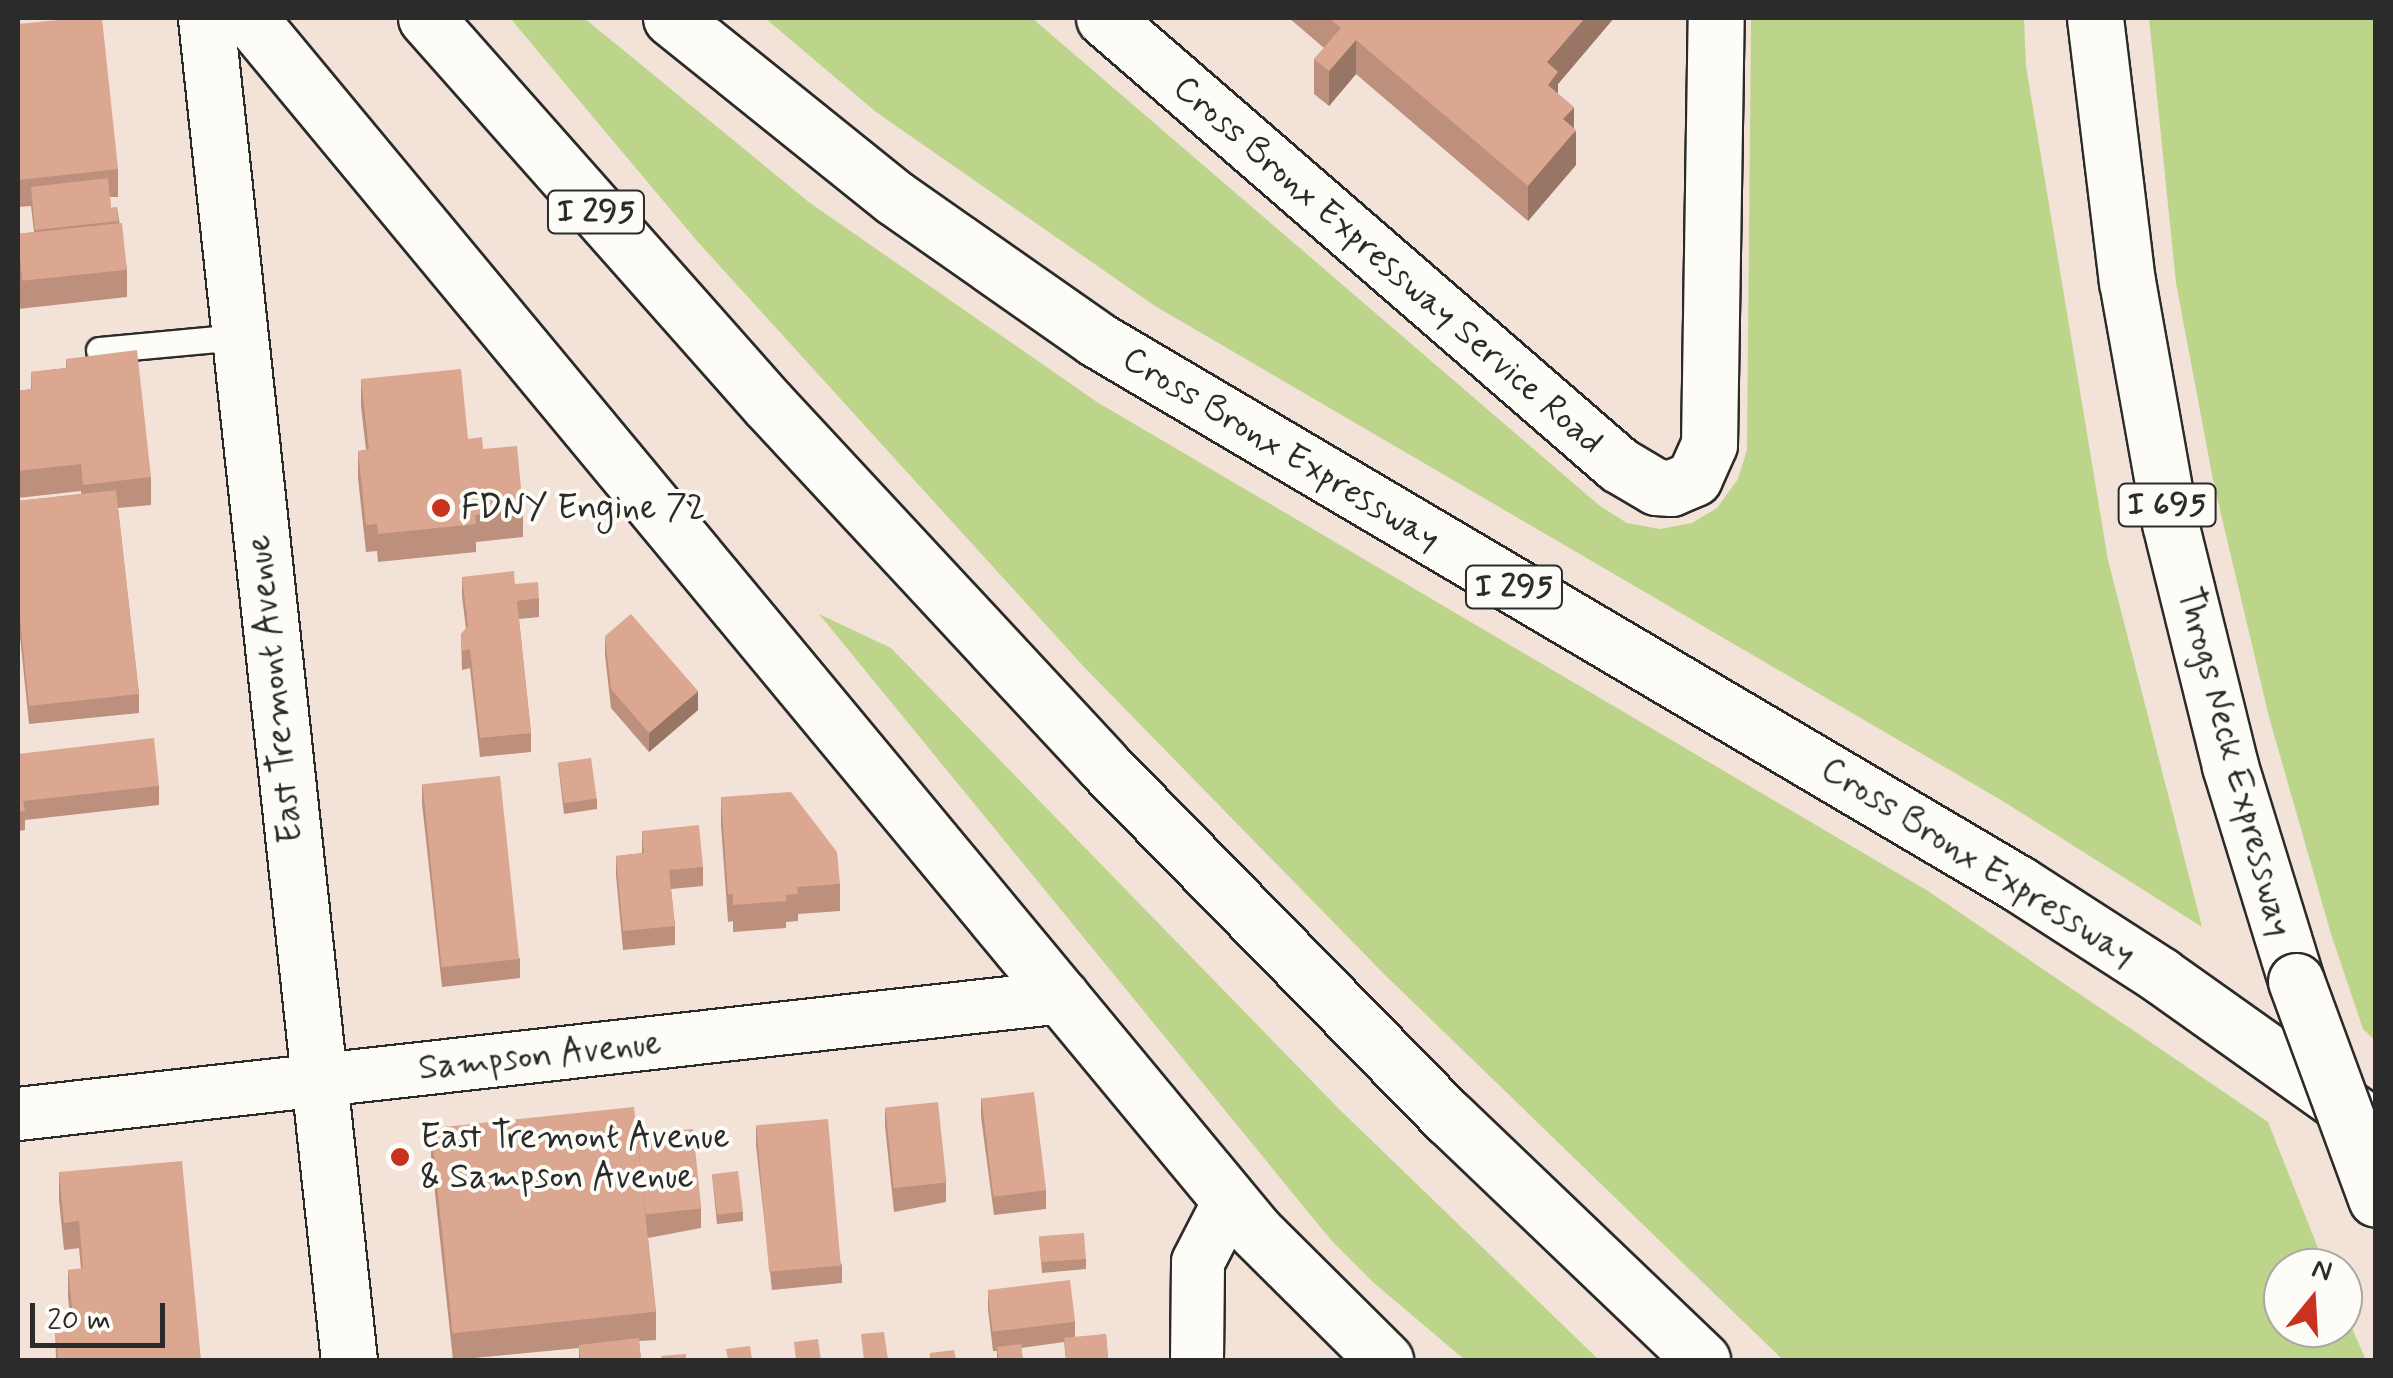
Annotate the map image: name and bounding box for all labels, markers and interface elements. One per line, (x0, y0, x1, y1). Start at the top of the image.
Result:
street label: Cross Bronx Expressway Service Road (1161, 63, 1615, 467)
road number: I 295 (546, 185, 646, 239)
street label: Cross Bronx Expressway (1111, 335, 1451, 563)
road number: I 695 (2117, 478, 2217, 532)
place label: FDNY Engine 72 (461, 487, 713, 529)
marker: FDNY Engine 72 (430, 497, 452, 519)
street label: East Tremont Avenue (237, 528, 313, 850)
road number: I 295 (1464, 560, 1564, 614)
street label: Throgs Neck Expressway (2166, 578, 2302, 946)
street label: Cross Bronx Expressway (1809, 745, 2147, 979)
street label: Sampson Avenue (412, 1022, 668, 1090)
place label: East Tremont Avenue & Sampson Avenue (420, 1116, 738, 1198)
marker: East Tremont Avenue & Sampson Avenue (389, 1146, 411, 1168)
north arrow (2263, 1248, 2363, 1348)
text: N (2307, 1250, 2336, 1291)
scale bar (35, 1283, 170, 1345)
text: 20 m (47, 1301, 111, 1340)

